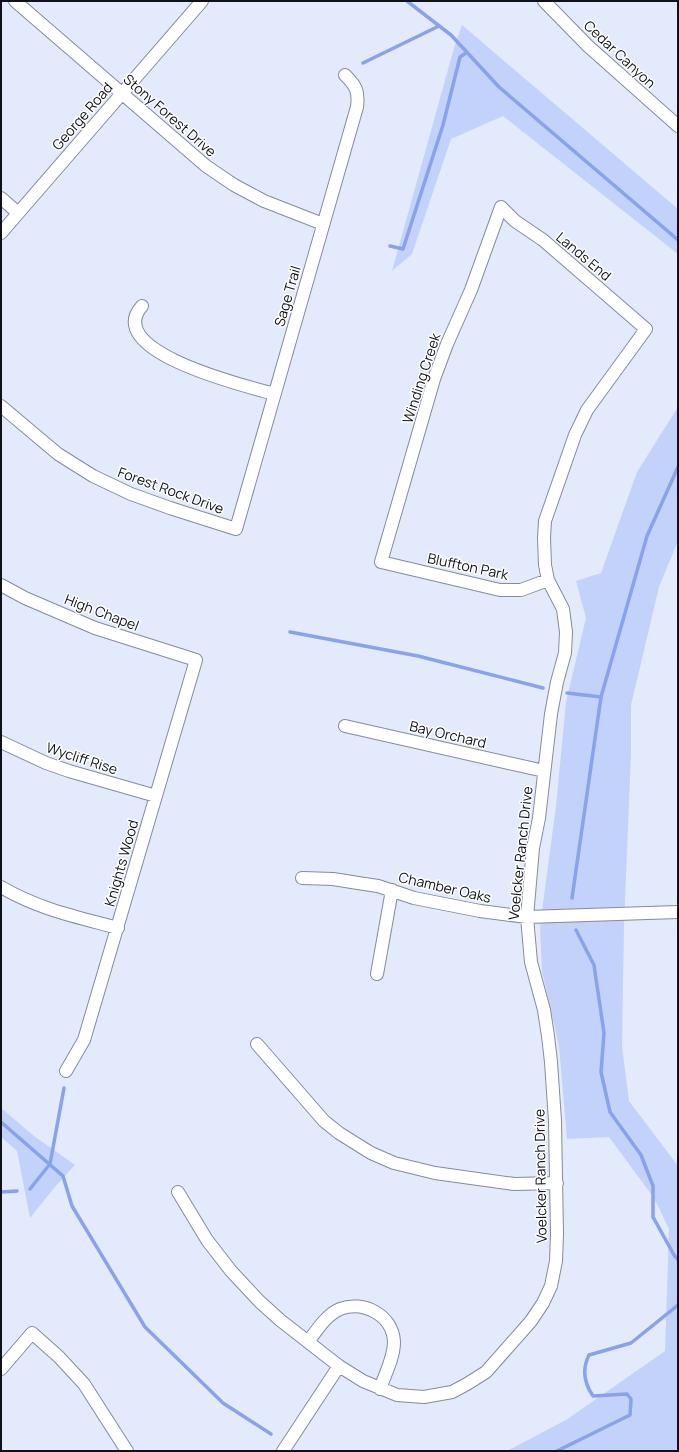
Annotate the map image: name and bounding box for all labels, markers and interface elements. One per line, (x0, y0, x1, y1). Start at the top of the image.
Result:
street label: Cedar Canyon (580, 16, 660, 92)
street label: Stony Forest Drive (120, 69, 220, 161)
street label: George Road (47, 78, 117, 154)
street label: Lands End (553, 227, 615, 285)
street label: Sage Trail (269, 263, 305, 329)
street label: Winding Creek (398, 330, 445, 425)
street label: Forest Rock Drive (115, 462, 227, 518)
street label: Bluffton Park (426, 548, 511, 584)
street label: High Chapel (62, 589, 142, 635)
street label: Bay Orchard (408, 716, 488, 752)
street label: Wycliff Rise (44, 738, 120, 778)
street label: Voelcker Ranch Drive (504, 785, 536, 921)
street label: Knights Wood (100, 817, 142, 909)
street label: Chamber Oaks (397, 867, 493, 907)
street label: Voelcker Ranch Drive (529, 1109, 551, 1243)

